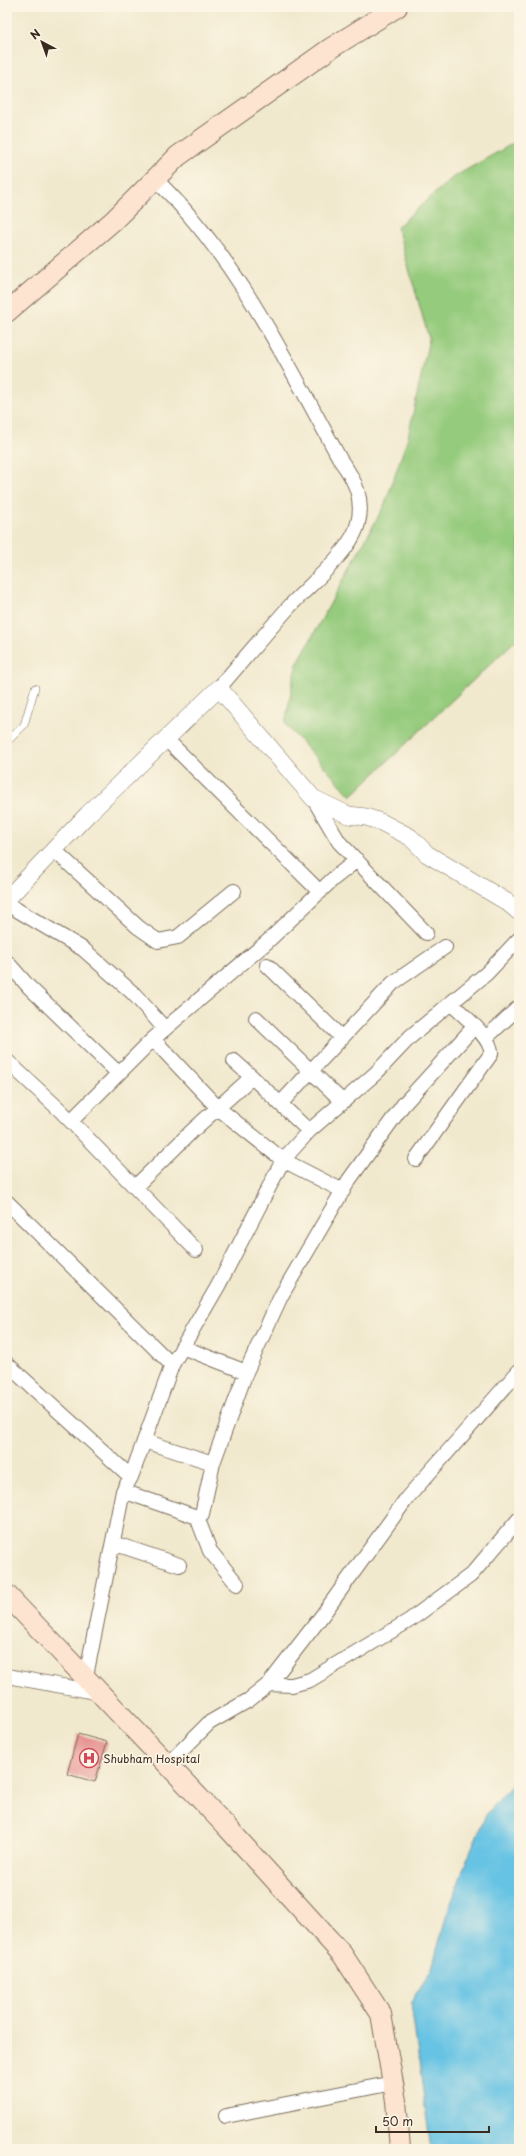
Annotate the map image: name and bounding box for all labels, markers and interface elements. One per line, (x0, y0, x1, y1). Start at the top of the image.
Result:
north arrow (22, 22, 62, 62)
text: N (26, 25, 44, 43)
hospital icon: Shubham Hospital (78, 1747, 100, 1769)
place label: Shubham Hospital (103, 1750, 200, 1767)
scale bar (376, 2108, 489, 2134)
text: 50 m (382, 2112, 413, 2130)

